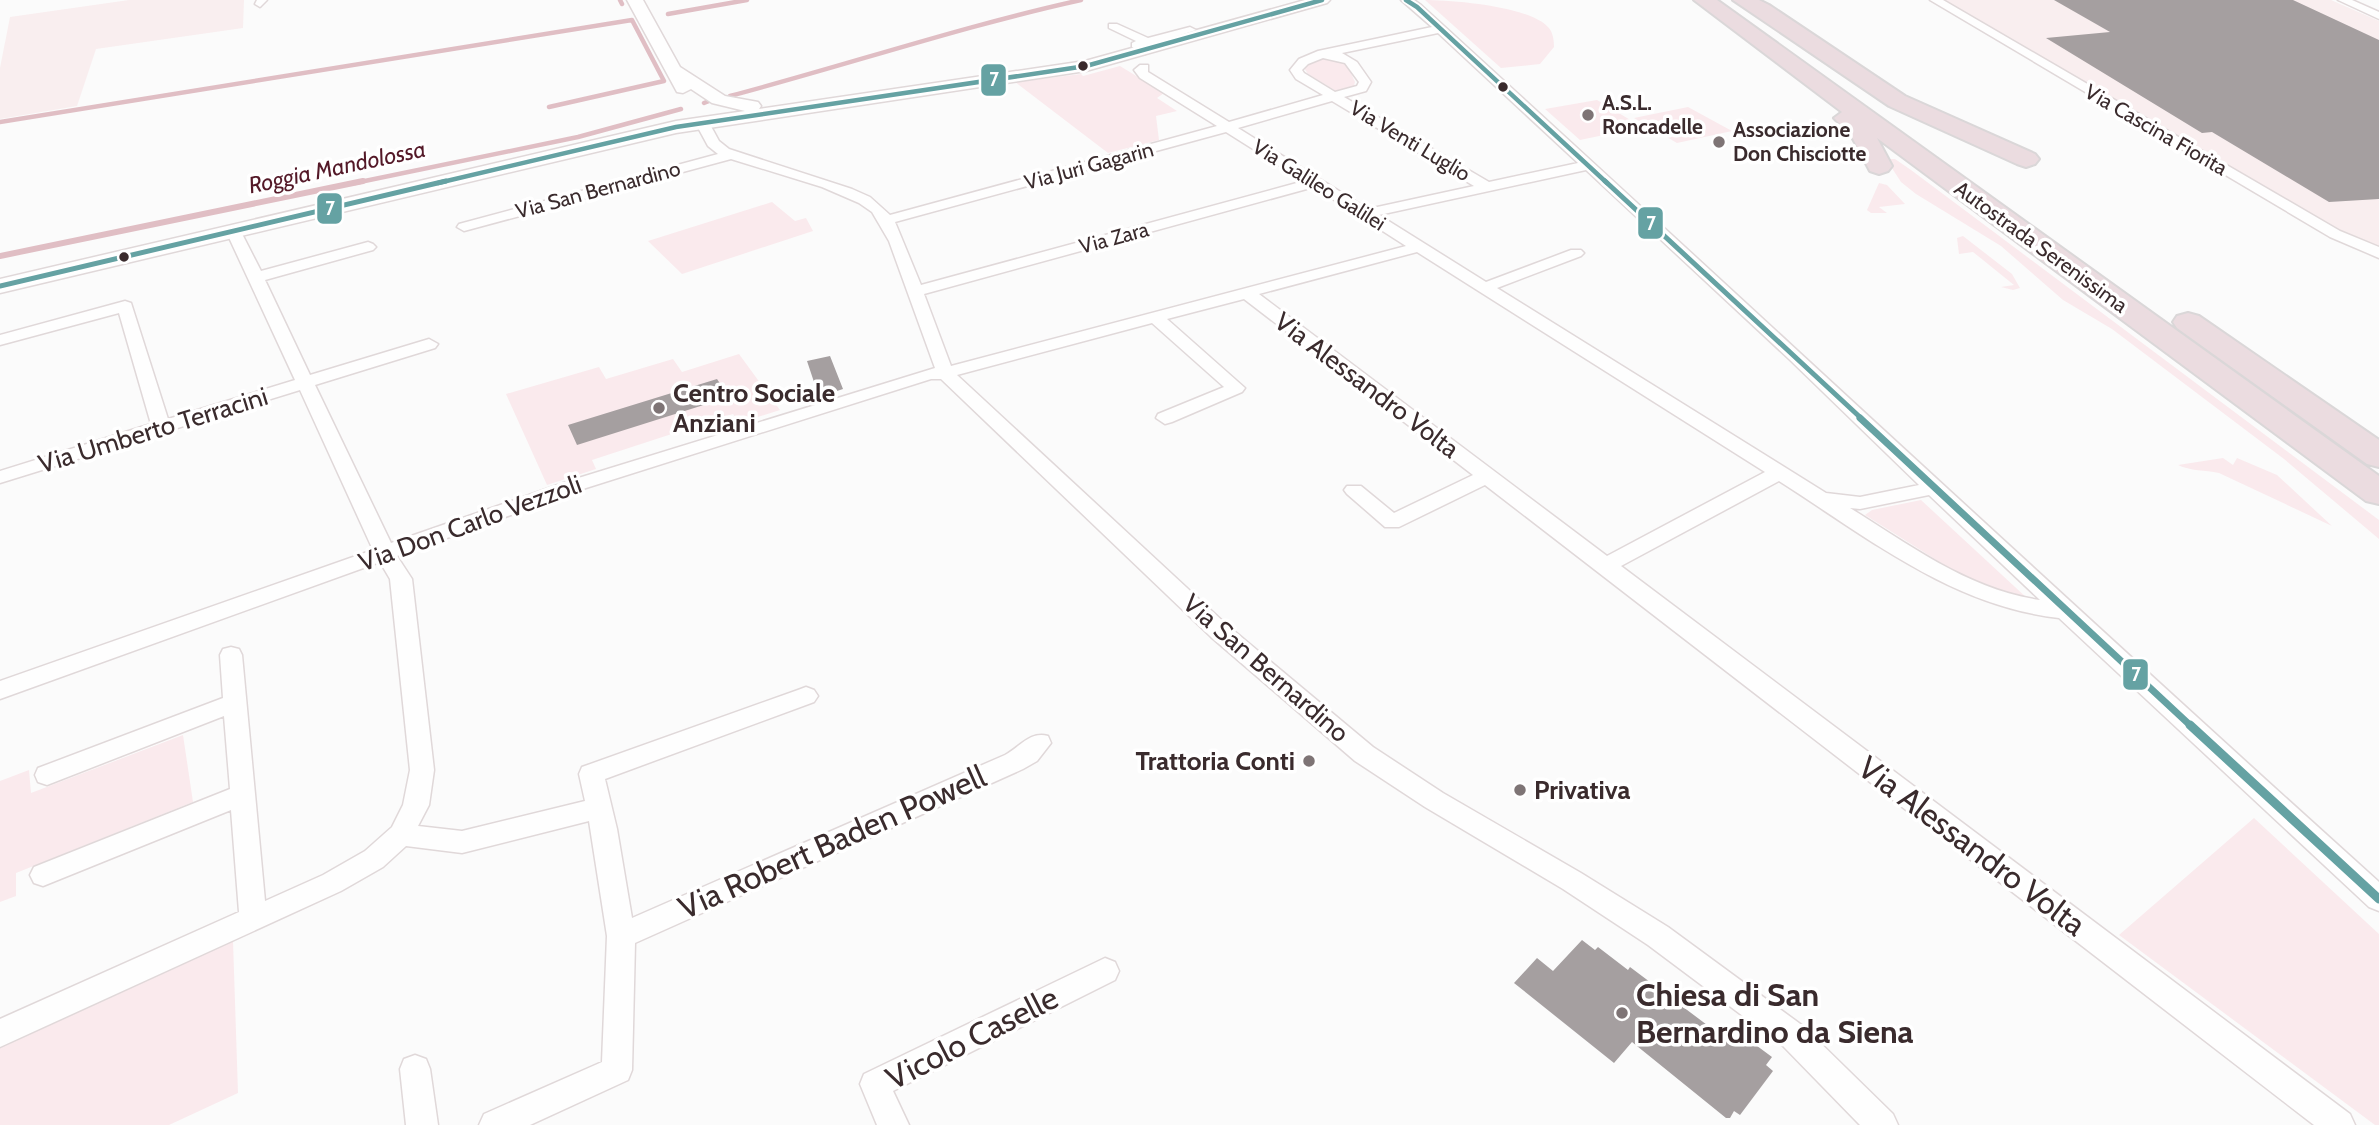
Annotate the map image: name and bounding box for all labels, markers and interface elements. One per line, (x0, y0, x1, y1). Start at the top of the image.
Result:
unlabelled marker (1076, 59, 1090, 73)
line badge: 7 (980, 63, 1007, 97)
text: 7 (989, 68, 999, 91)
street label: Via Cascina Fiorita (2081, 79, 2232, 180)
unlabelled marker (1496, 80, 1510, 94)
place label: A.S.L. Roncadelle (1602, 90, 1703, 139)
street label: Via Venti Luglio (1346, 95, 1475, 186)
marker: A.S.L. Roncadelle (1580, 107, 1596, 123)
place label: Associazione Don Chisciotte (1733, 117, 1866, 166)
street label: Via Galileo Galilei (1248, 134, 1390, 235)
marker: Associazione Don Chisciotte (1711, 134, 1727, 150)
water label: Roggia Mandolossa (246, 135, 428, 199)
street label: Via Juri Gagarin (1022, 136, 1156, 195)
street label: Via San Bernardino (513, 156, 683, 224)
street label: Autostrada Serenissima (1950, 175, 2133, 318)
line badge: 7 (316, 192, 343, 225)
text: 7 (325, 197, 335, 220)
line badge: 7 (1637, 206, 1664, 240)
text: 7 (1646, 212, 1656, 235)
street label: Via Zara (1076, 216, 1151, 259)
unlabelled marker (117, 250, 131, 264)
street label: Via Alessandro Volta (1268, 305, 1466, 465)
place label: Centro Sociale Anziani (673, 377, 835, 439)
street label: Via Umberto Terracini (35, 380, 271, 480)
marker: Centro Sociale Anziani (651, 400, 667, 416)
street label: Via Don Carlo Vezzoli (354, 468, 586, 578)
street label: Via San Bernardino (1176, 587, 1356, 749)
line badge: 7 (2122, 658, 2149, 691)
text: 7 (2131, 663, 2141, 686)
place label: Trattoria Conti (1135, 745, 1295, 777)
street label: Via Alessandro Volta (1851, 747, 2094, 944)
marker: Trattoria Conti (1301, 753, 1317, 769)
street label: Via Robert Baden Powell (672, 756, 992, 927)
place label: Privativa (1534, 774, 1631, 806)
marker: Privativa (1512, 782, 1528, 798)
place label: Chiesa di San Bernardino da Siena (1636, 975, 1914, 1051)
street label: Vicolo Caselle (879, 978, 1064, 1098)
marker: Chiesa di San Bernardino da Siena (1614, 1005, 1630, 1021)

